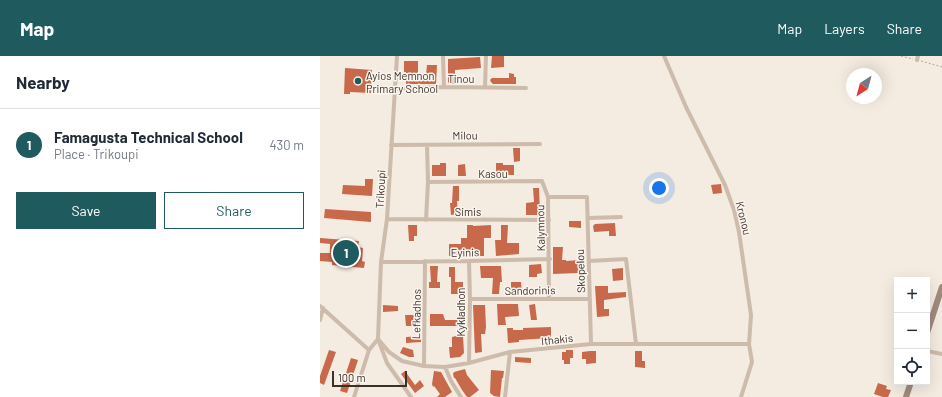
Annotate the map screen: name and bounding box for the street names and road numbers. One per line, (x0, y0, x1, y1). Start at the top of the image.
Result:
street label: Tinou (448, 72, 474, 85)
street label: Milou (452, 128, 478, 142)
street label: Kasou (478, 167, 508, 180)
street label: Trikoupi (372, 169, 388, 209)
street label: Kronou (734, 200, 754, 236)
street label: Kalymnou (533, 204, 547, 252)
street label: Simis (455, 205, 481, 218)
street label: Eyinis (451, 245, 479, 259)
street label: Skopelou (573, 249, 587, 293)
street label: Sandorinis (505, 283, 555, 297)
street label: Kykladhon (454, 287, 467, 337)
street label: Lefkadhos (409, 289, 423, 339)
street label: Ithakis (540, 331, 574, 347)

